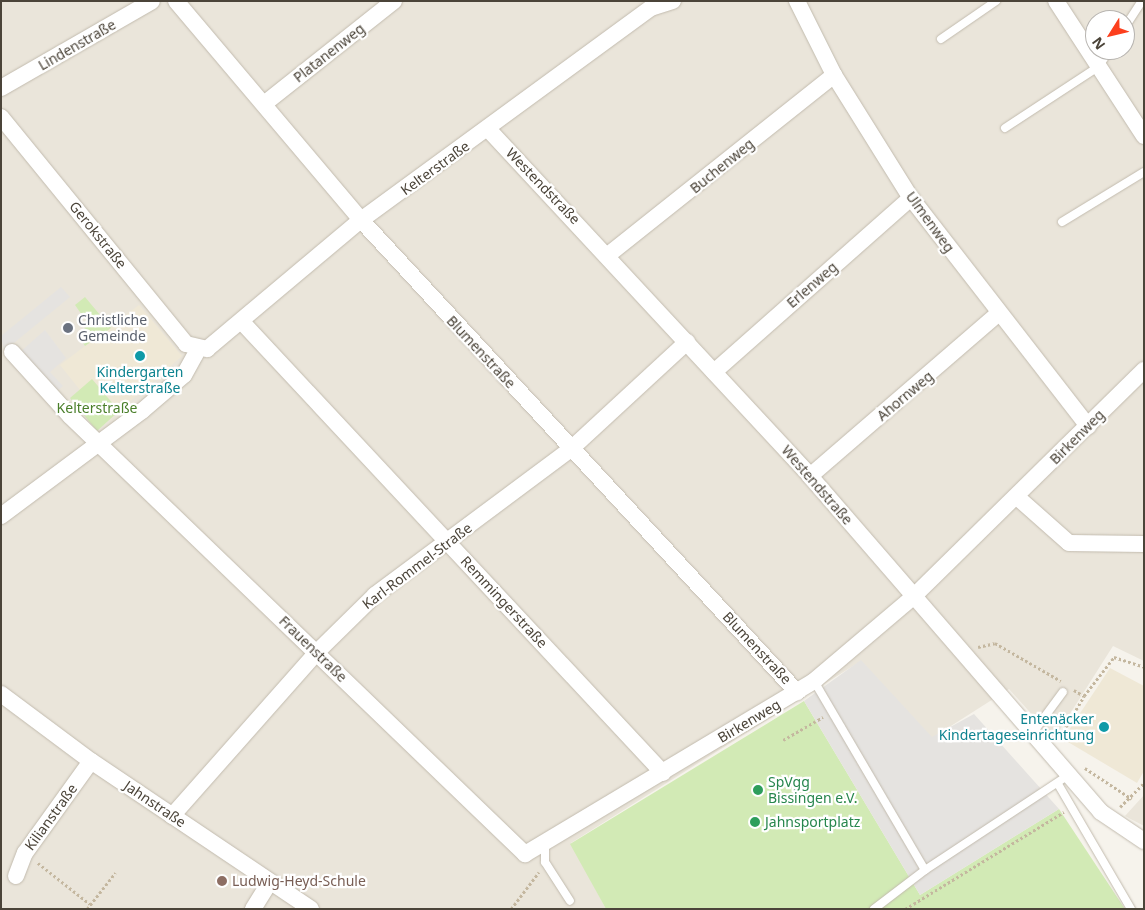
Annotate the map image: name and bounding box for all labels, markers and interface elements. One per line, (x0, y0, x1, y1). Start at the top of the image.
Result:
north arrow (1085, 10, 1135, 60)
street label: Lindenstraße (35, 16, 119, 74)
street label: Platanenweg (290, 20, 368, 86)
text: N (1087, 33, 1109, 54)
street label: Buchenweg (687, 135, 757, 197)
street label: Kelterstraße (397, 137, 473, 199)
street label: Westendstraße (502, 144, 584, 228)
street label: Ulmenweg (902, 188, 958, 256)
street label: Gerokstraße (66, 198, 130, 272)
street label: Erlenweg (783, 259, 841, 311)
place label: Christliche Gemeinde (78, 312, 147, 344)
street label: Blumenstraße (443, 312, 519, 392)
marker: Christliche Gemeinde (62, 322, 74, 334)
marker: Kindergarten Kelterstraße (134, 350, 146, 362)
place label: Kindergarten Kelterstraße (97, 364, 183, 397)
street label: Ahornweg (874, 368, 936, 424)
park label: Kelterstraße (57, 400, 137, 416)
street label: Birkenweg (1046, 406, 1108, 468)
street label: Westendstraße (778, 442, 856, 528)
street label: Karl-Rommel-Straße (359, 519, 475, 613)
street label: Remmingerstraße (457, 553, 551, 651)
street label: Blumenstraße (719, 608, 795, 688)
street label: Frauenstraße (276, 613, 350, 685)
street label: Birkenweg (715, 696, 783, 746)
place label: Entenäcker Kindertageseinrichtung (939, 711, 1094, 744)
marker: Entenäcker Kindertageseinrichtung (1098, 721, 1110, 733)
place label: SpVgg Bissingen e.V. (768, 774, 857, 806)
street label: Jahnstraße (121, 777, 189, 831)
street label: Kilianstraße (21, 781, 81, 853)
marker: SpVgg Bissingen e.V. (752, 784, 764, 796)
place label: Jahnsportplatz (765, 814, 860, 830)
marker: Jahnsportplatz (749, 816, 761, 828)
place label: Ludwig-Heyd-Schule (232, 873, 366, 889)
marker: Ludwig-Heyd-Schule (216, 875, 228, 887)

